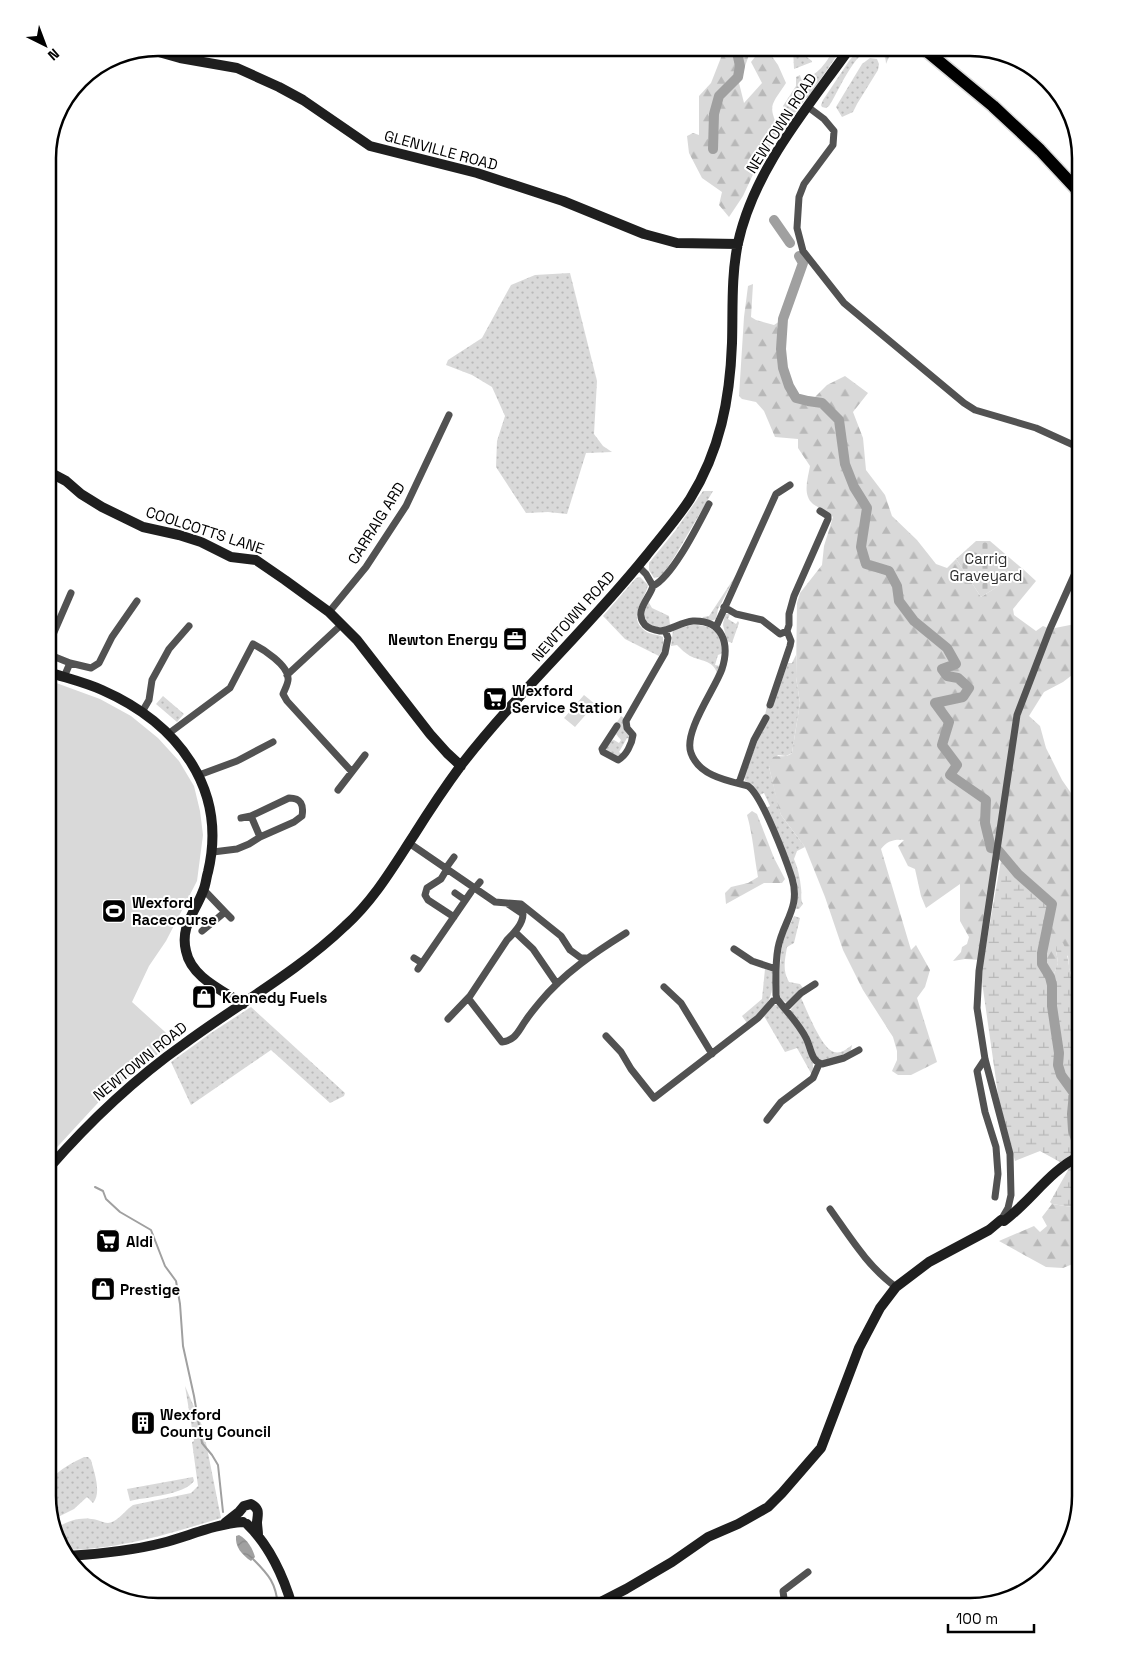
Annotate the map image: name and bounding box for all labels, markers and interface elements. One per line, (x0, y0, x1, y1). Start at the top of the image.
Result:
north arrow (20, 20, 70, 70)
text: N (44, 45, 63, 64)
street label: NEWTOWN ROAD (742, 69, 820, 177)
street label: GLENVILLE ROAD (382, 126, 500, 174)
street label: CARRAIG ARD (343, 478, 409, 568)
street label: COOLCOTTS LANE (143, 502, 267, 558)
park label: Carrig Graveyard (949, 549, 1023, 585)
street label: NEWTOWN ROAD (527, 567, 619, 665)
office icon: Newton Energy (502, 626, 528, 652)
place label: Newton Energy (388, 630, 498, 649)
place label: Wexford Service Station (512, 681, 622, 717)
supermarket icon: Wexford Service Station (482, 686, 508, 712)
place label: Wexford Racecourse (132, 893, 217, 929)
sports icon: Wexford Racecourse (101, 898, 127, 924)
shop icon: Kennedy Fuels (191, 984, 217, 1010)
place label: Kennedy Fuels (222, 988, 327, 1007)
street label: NEWTOWN ROAD (89, 1017, 191, 1105)
supermarket icon: Aldi (95, 1228, 121, 1254)
place label: Aldi (126, 1232, 153, 1251)
shop icon: Prestige (90, 1276, 116, 1302)
place label: Prestige (120, 1280, 180, 1299)
place label: Wexford County Council (160, 1405, 271, 1441)
building icon: Wexford County Council (130, 1410, 156, 1436)
scale bar (948, 1602, 1034, 1634)
text: 100 m (956, 1609, 998, 1628)

